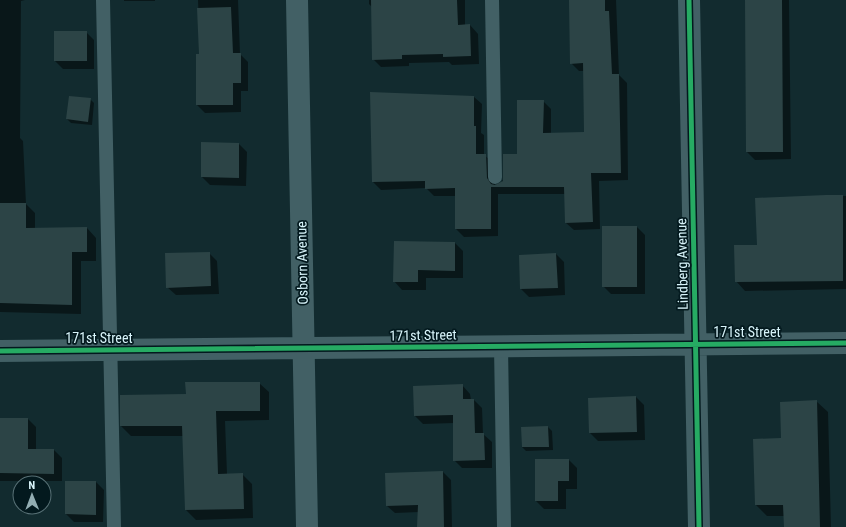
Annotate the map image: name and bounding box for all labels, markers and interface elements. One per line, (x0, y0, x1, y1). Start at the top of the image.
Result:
street label: Lindberg Avenue (673, 218, 691, 310)
street label: Osborn Avenue (293, 221, 311, 305)
street label: 171st Street (713, 324, 781, 340)
street label: 171st Street (389, 326, 457, 344)
street label: 171st Street (65, 330, 133, 346)
north arrow (12, 475, 52, 515)
text: N (28, 479, 36, 492)

